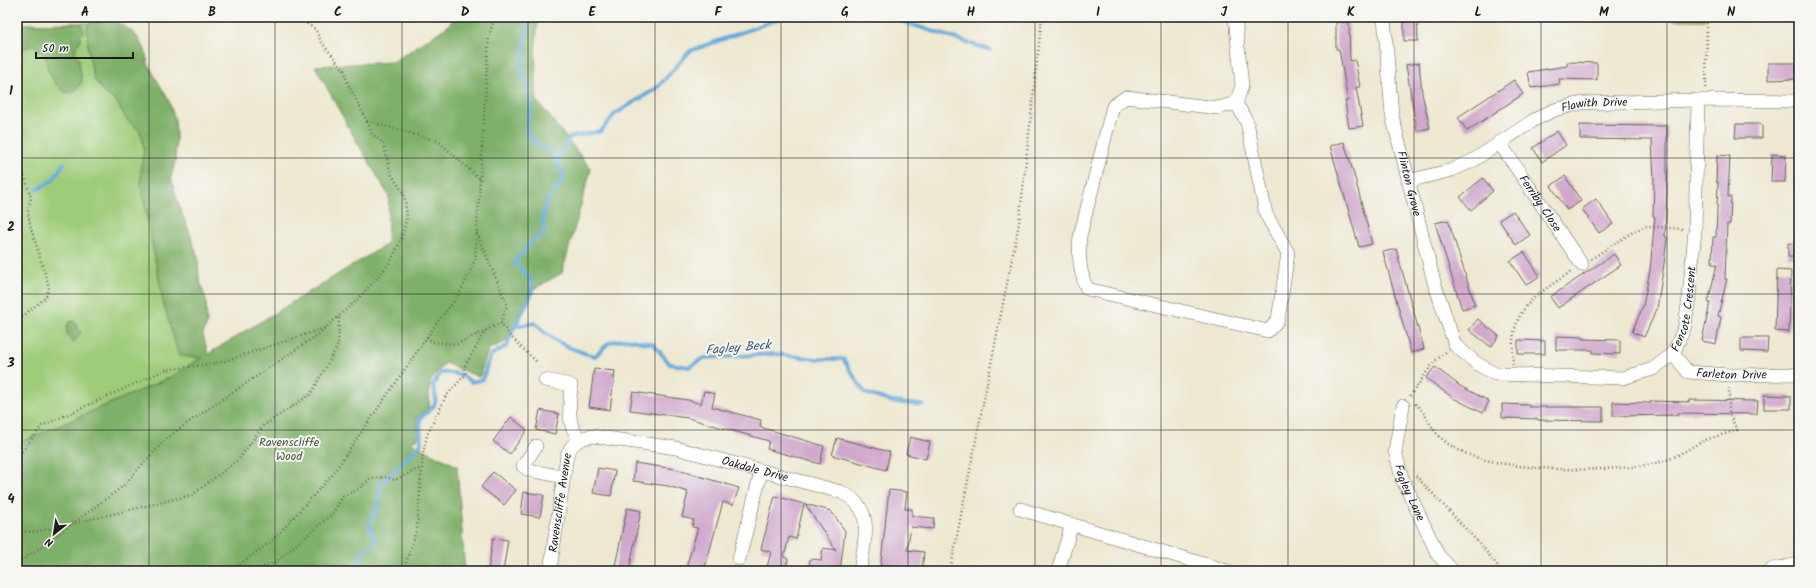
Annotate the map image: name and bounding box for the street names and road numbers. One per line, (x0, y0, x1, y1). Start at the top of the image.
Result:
street label: Flawith Drive (1559, 92, 1628, 117)
street label: Flinton Grove (1392, 149, 1427, 219)
street label: Ferriby Close (1514, 171, 1567, 236)
street label: Fencote Crescent (1666, 265, 1701, 355)
street label: Farleton Drive (1696, 363, 1768, 385)
street label: Ravenscliffe Avenue (543, 451, 577, 554)
street label: Oakdale Drive (719, 451, 791, 487)
street label: Fagley Lane (1389, 462, 1431, 525)

